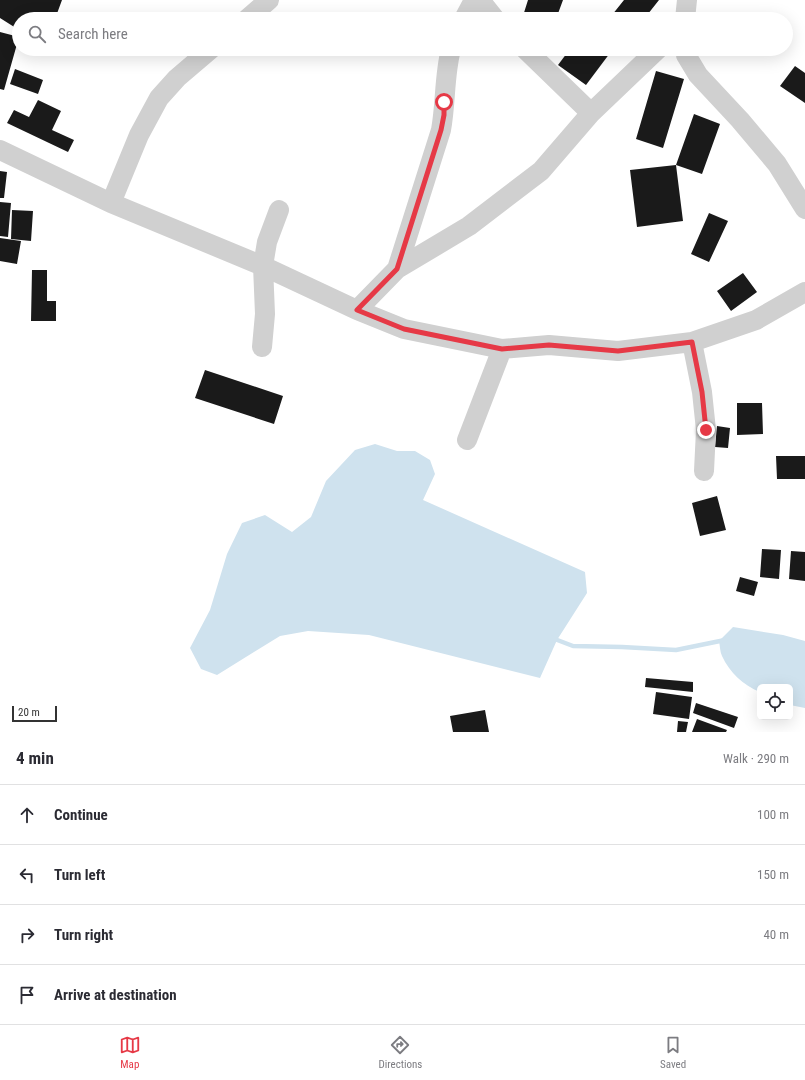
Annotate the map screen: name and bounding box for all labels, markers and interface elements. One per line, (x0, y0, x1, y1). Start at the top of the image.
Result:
search box (12, 12, 793, 56)
icon: search (26, 23, 48, 45)
text: Search here (58, 25, 128, 43)
route start (435, 93, 453, 111)
route end (697, 421, 715, 439)
map controls (757, 684, 793, 720)
button: locate (757, 684, 793, 720)
scale bar (12, 704, 57, 723)
text: 20 m (18, 706, 40, 719)
text: 4 min (16, 748, 54, 768)
text: Walk · 290 m (723, 751, 789, 766)
icon: ahead (16, 804, 38, 826)
text: Continue (54, 806, 108, 824)
text: 100 m (757, 807, 789, 822)
icon: left (16, 864, 38, 886)
text: Turn left (54, 866, 105, 884)
text: 150 m (757, 867, 789, 882)
icon: right (16, 924, 38, 946)
text: Turn right (54, 926, 113, 944)
text: 40 m (763, 927, 789, 942)
icon: arrive (16, 984, 38, 1006)
text: Arrive at destination (54, 986, 177, 1004)
tab: Map (119, 1034, 141, 1071)
tab: Directions (378, 1034, 422, 1071)
tab: Saved (660, 1034, 686, 1071)

